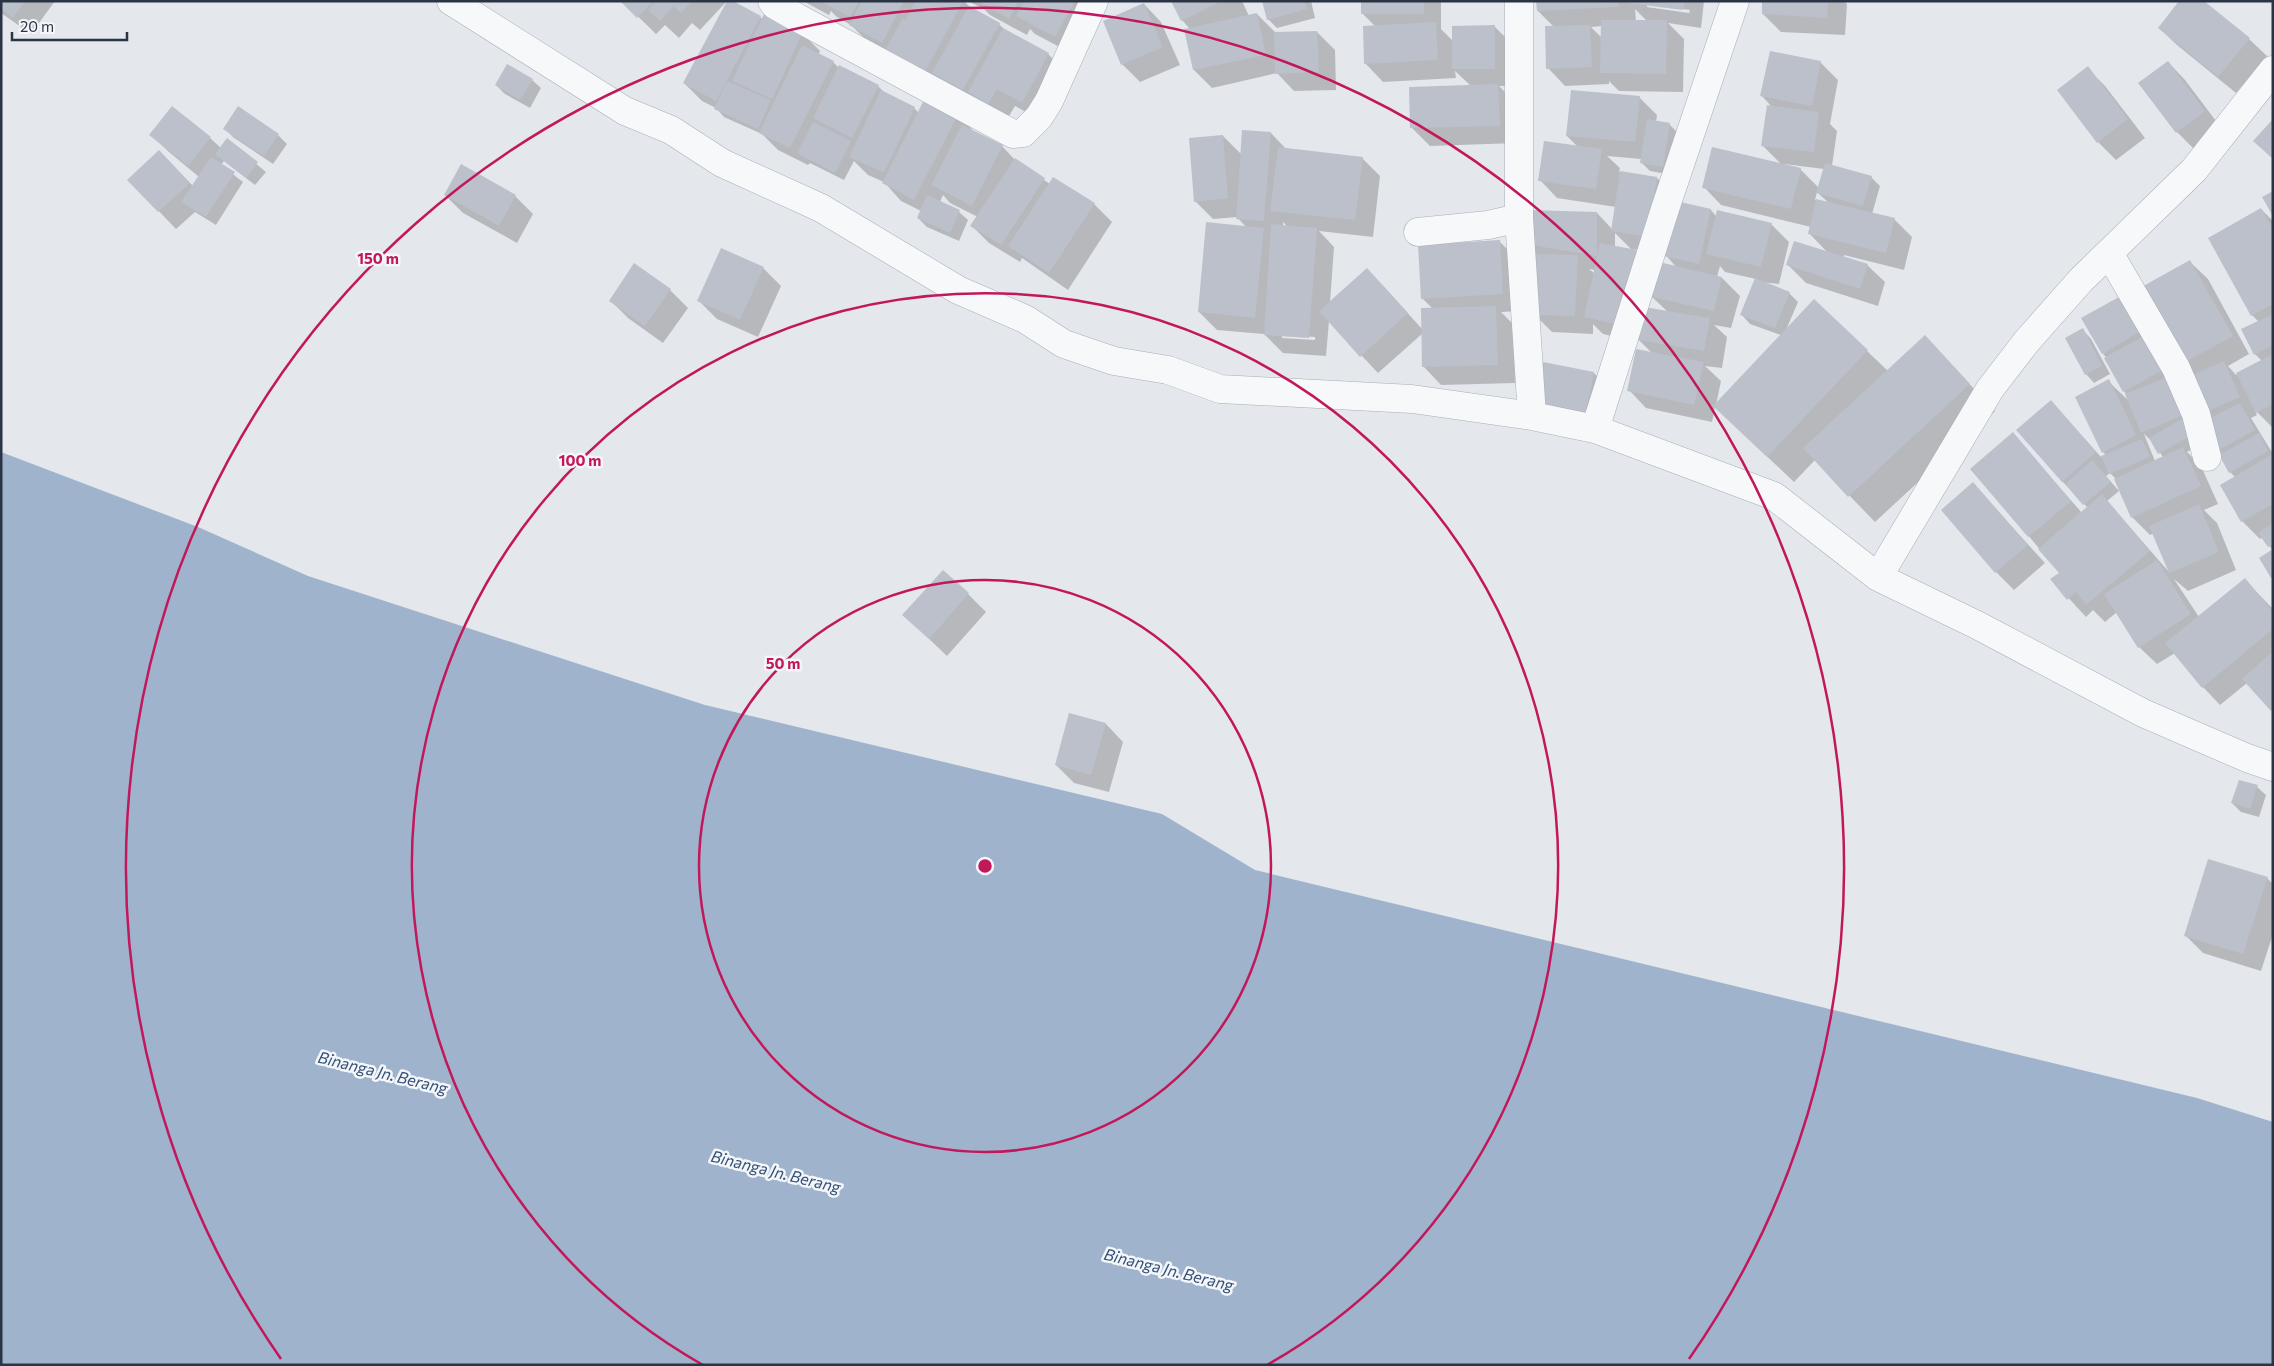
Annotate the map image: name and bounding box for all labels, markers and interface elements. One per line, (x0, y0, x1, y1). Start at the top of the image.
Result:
scale bar (12, 10, 128, 42)
text: 20 m (20, 17, 54, 35)
text: 150 m (357, 249, 399, 267)
text: 100 m (559, 451, 601, 469)
text: 50 m (766, 654, 800, 672)
centre of rings (976, 857, 994, 875)
water label: Binanga Jn. Berang (316, 1047, 451, 1098)
water label: Binanga Jn. Berang (709, 1146, 844, 1197)
water label: Binanga Jn. Berang (1102, 1244, 1237, 1295)

